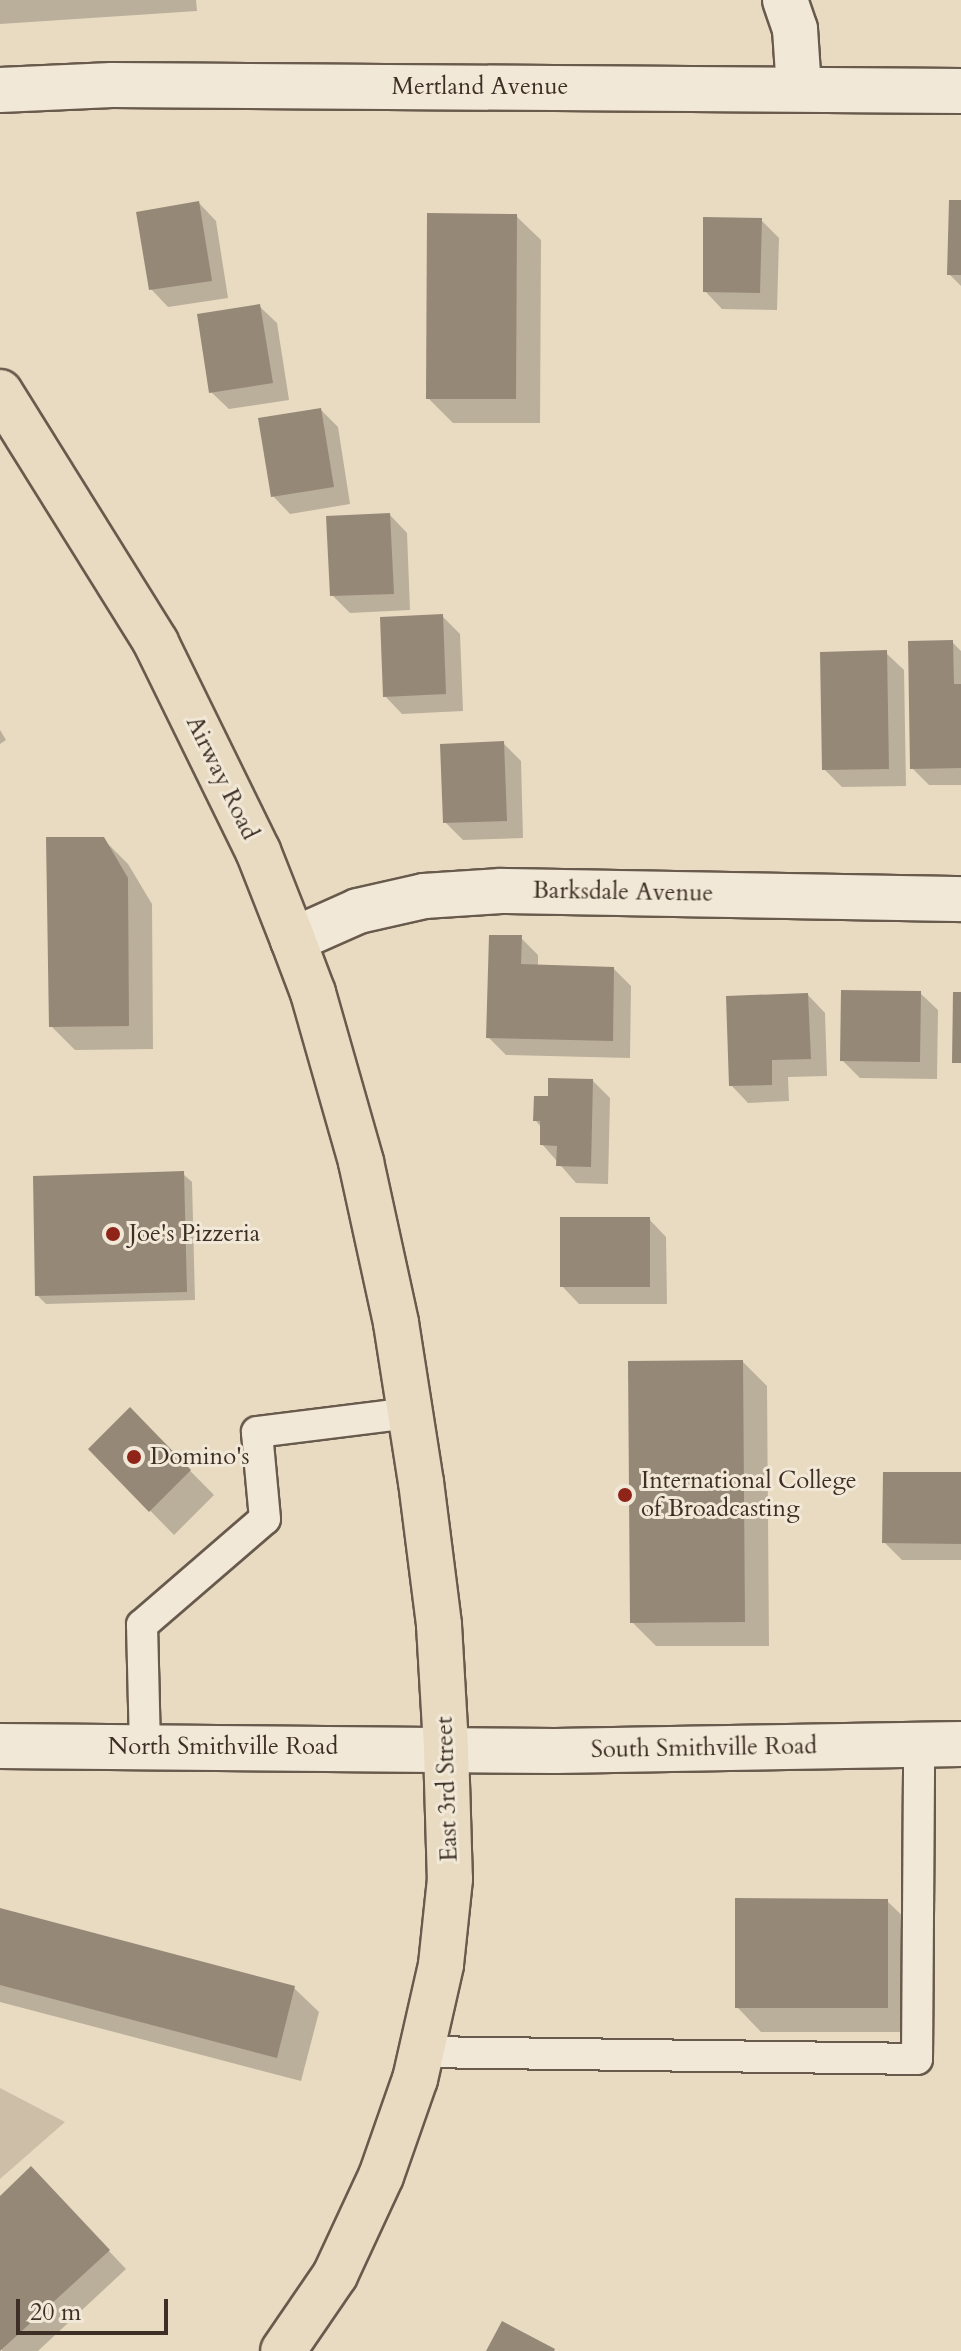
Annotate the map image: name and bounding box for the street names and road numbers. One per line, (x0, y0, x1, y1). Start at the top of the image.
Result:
street label: Mertland Avenue (392, 73, 568, 101)
street label: Airway Road (180, 711, 264, 845)
street label: Barksdale Avenue (532, 876, 714, 908)
street label: East 3rd Street (430, 1716, 464, 1862)
street label: South Smithville Road (591, 1732, 817, 1764)
street label: North Smithville Road (108, 1733, 338, 1761)

